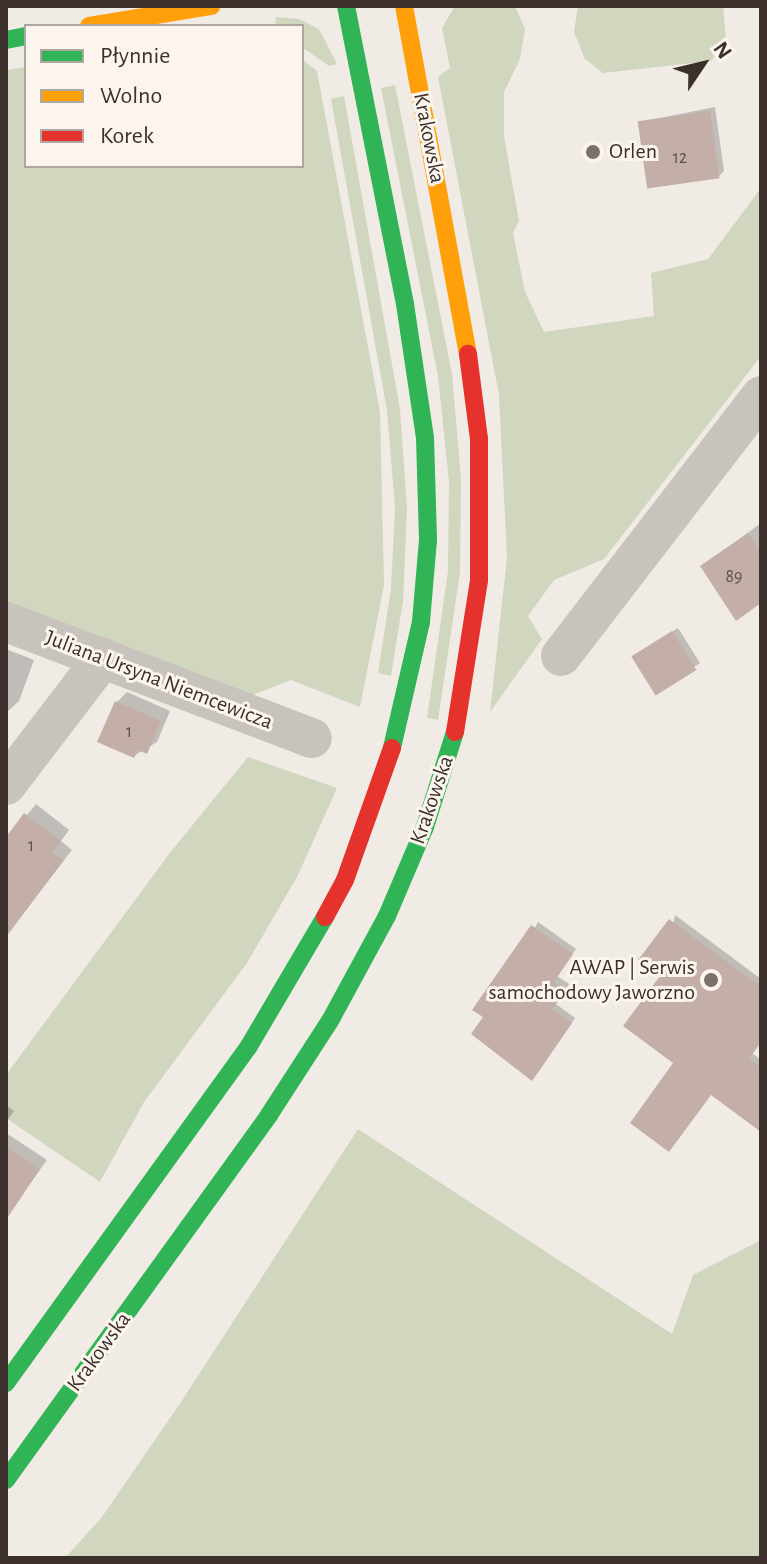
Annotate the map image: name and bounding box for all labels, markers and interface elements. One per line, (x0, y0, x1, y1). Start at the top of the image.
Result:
legend (24, 24, 304, 168)
north arrow (663, 24, 743, 104)
text: N (709, 38, 736, 63)
text: Płynnie (100, 44, 170, 68)
text: Wolno (100, 84, 162, 108)
street label: Krakowska (407, 90, 451, 186)
text: Korek (100, 124, 154, 148)
place label: Orlen (609, 139, 657, 165)
marker: Orlen (584, 143, 602, 161)
house number: 12 (673, 147, 687, 169)
house number: 89 (726, 566, 742, 588)
street label: Juliana Ursyna Niemcewicza (42, 624, 276, 736)
house number: 1 (126, 721, 132, 743)
street label: Krakowska (405, 752, 459, 848)
house number: 1 (28, 835, 34, 857)
place label: AWAP | Serwis samochodowy Jaworzno (488, 954, 695, 1006)
marker: AWAP | Serwis samochodowy Jaworzno (702, 971, 720, 989)
street label: Krakowska (61, 1307, 137, 1397)

